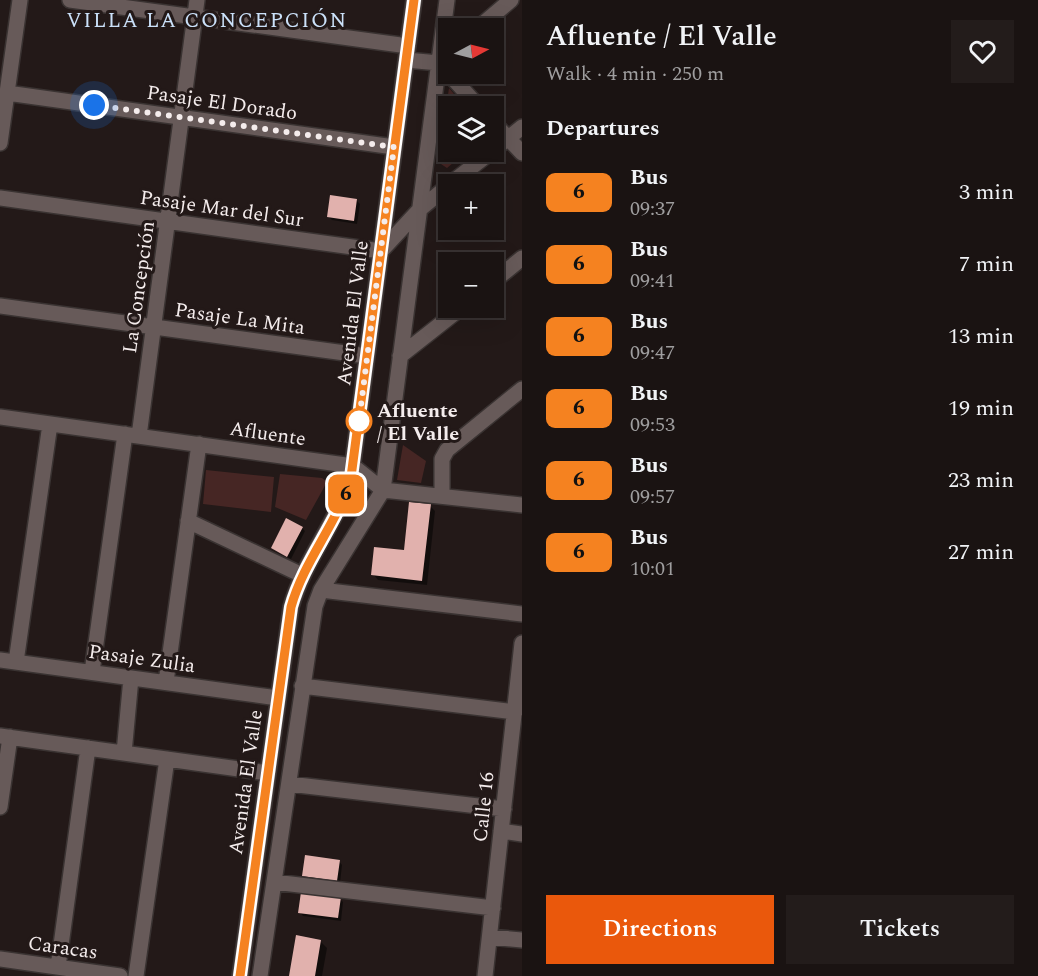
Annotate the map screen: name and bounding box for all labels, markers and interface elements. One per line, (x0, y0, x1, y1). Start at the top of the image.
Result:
district label: VILLA LA CONCEPCIÓN (66, 5, 348, 37)
text: Afluente / El Valle (546, 15, 777, 58)
north arrow (438, 18, 504, 84)
map controls (438, 18, 504, 318)
button: heart (951, 20, 1014, 83)
text: Walk · 4 min · 250 m (546, 59, 724, 89)
street label: Pasaje El Dorado (145, 78, 299, 128)
your location (79, 90, 109, 120)
button: layers (438, 96, 504, 162)
text: Departures (546, 112, 660, 145)
text: Bus (630, 161, 668, 194)
button: + (438, 174, 504, 240)
text: 6 (573, 176, 585, 208)
text: 3 min (959, 176, 1014, 209)
street label: Pasaje Mar del Sur (138, 183, 306, 235)
text: 09:37 (630, 194, 675, 224)
street label: La Concepción (115, 219, 163, 355)
text: Bus (630, 233, 668, 266)
street label: Avenida El Valle (329, 239, 377, 387)
text: 6 (573, 248, 585, 280)
text: 7 min (959, 248, 1014, 281)
button: − (438, 252, 504, 318)
text: 09:41 (630, 266, 675, 296)
street label: Pasaje La Mita (173, 295, 307, 343)
text: Bus (630, 305, 668, 338)
text: 6 (573, 320, 585, 352)
text: 13 min (948, 320, 1014, 353)
text: 09:47 (630, 338, 675, 368)
text: Bus (630, 377, 668, 410)
text: 6 (573, 392, 585, 424)
text: 19 min (948, 392, 1014, 425)
place label: Afluente / El Valle (377, 396, 459, 449)
marker: Afluente / El Valle (346, 408, 372, 434)
text: 09:53 (630, 410, 675, 440)
street label: Afluente (228, 414, 308, 454)
text: Bus (630, 449, 668, 482)
text: 6 (573, 464, 585, 496)
text: 23 min (948, 464, 1014, 497)
line badge: 6 (326, 474, 366, 514)
text: 6 (340, 478, 352, 510)
text: 09:57 (630, 482, 675, 512)
text: Bus (630, 521, 668, 554)
text: 6 (573, 536, 585, 568)
text: 27 min (948, 536, 1014, 569)
text: 10:01 (630, 554, 675, 584)
street label: Pasaje Zulia (86, 637, 197, 681)
street label: Avenida El Valle (221, 708, 271, 857)
street label: Calle 16 (465, 770, 503, 844)
button: Directions (546, 895, 774, 964)
button: Tickets (786, 895, 1014, 964)
street label: Caracas (26, 928, 100, 968)

